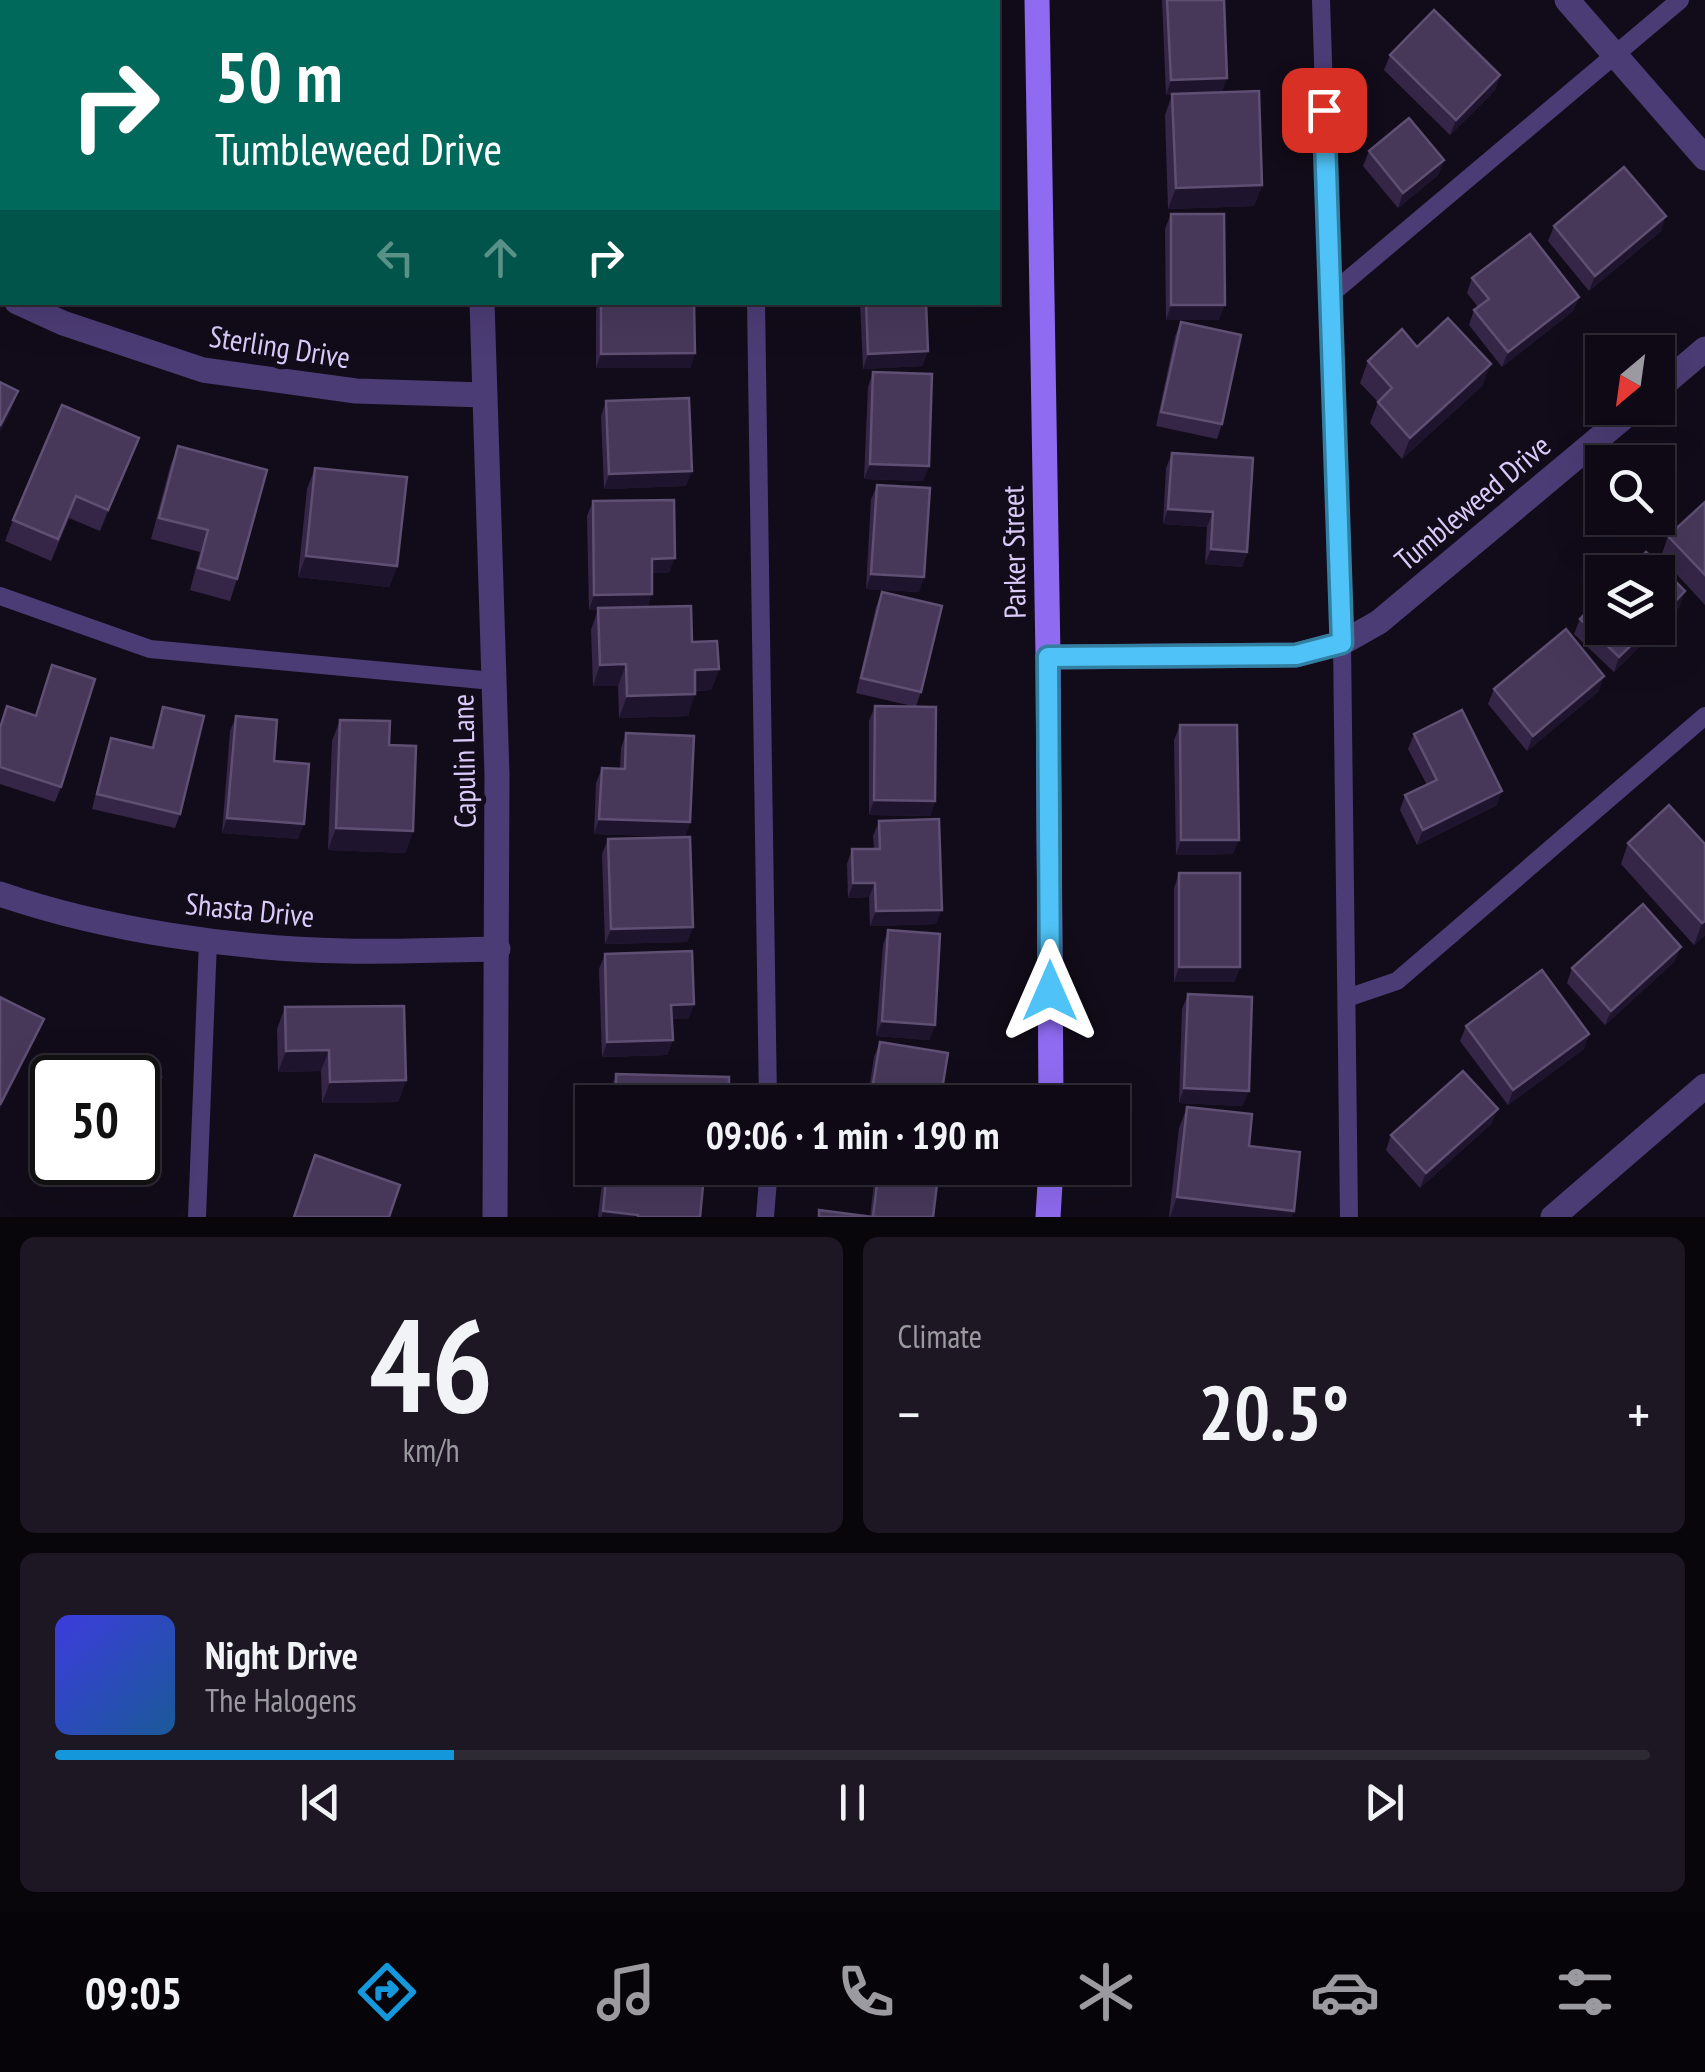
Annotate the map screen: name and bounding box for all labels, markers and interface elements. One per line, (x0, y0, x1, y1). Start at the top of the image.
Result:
text: 50 m (215, 31, 343, 121)
icon: right (50, 40, 180, 170)
pin (1282, 68, 1367, 153)
icon: arrive (1297, 83, 1352, 138)
text: Tumbleweed Drive (215, 119, 502, 177)
icon: left (368, 230, 423, 285)
icon: ahead (473, 230, 528, 285)
icon: right (578, 230, 633, 285)
street label: Sterling Drive (207, 316, 353, 376)
north arrow (1585, 335, 1675, 425)
map controls (1585, 335, 1675, 645)
street label: Tumbleweed Drive (1386, 426, 1558, 578)
button: search (1585, 445, 1675, 535)
street label: Parker Street (992, 484, 1034, 619)
button: layers (1585, 555, 1675, 645)
street label: Capulin Lane (442, 694, 484, 828)
street label: Shasta Drive (184, 883, 316, 935)
position arrow (998, 939, 1102, 1043)
speed limit sign: 50 (30, 1055, 160, 1185)
text: 09:06 · 1 min · 190 m (706, 1110, 999, 1159)
text: 46 (369, 1280, 493, 1448)
text: Climate (898, 1315, 982, 1357)
text: 20.5° (1198, 1364, 1349, 1461)
text: − (898, 1378, 920, 1449)
text: + (1627, 1378, 1650, 1449)
text: km/h (403, 1429, 460, 1471)
text: Night Drive (205, 1630, 358, 1679)
text: The Halogens (205, 1679, 357, 1721)
icon: previous (293, 1775, 348, 1830)
icon: pause (825, 1775, 880, 1830)
icon: next (1357, 1775, 1412, 1830)
icon: directions (352, 1957, 422, 2027)
icon: music (591, 1957, 661, 2027)
icon: phone (831, 1957, 901, 2027)
icon: climate (1071, 1957, 1141, 2027)
icon: car (1310, 1957, 1380, 2027)
icon: filters (1550, 1957, 1620, 2027)
text: 09:05 (85, 1963, 182, 2021)

